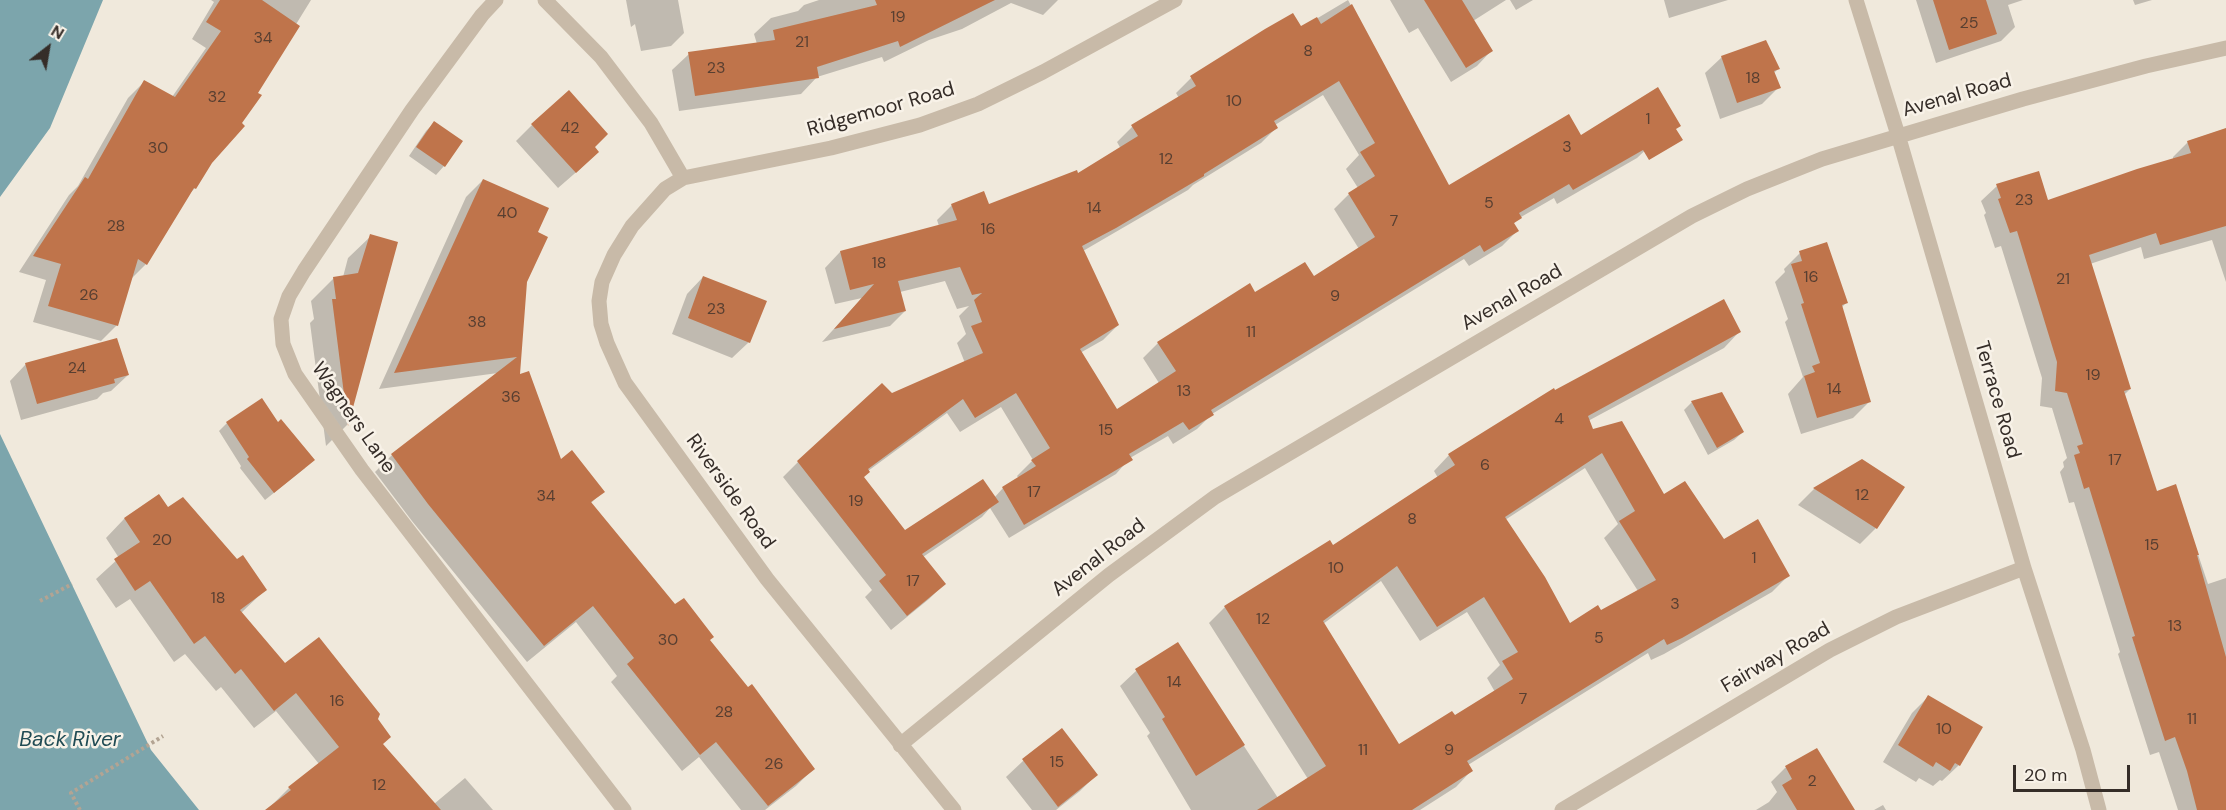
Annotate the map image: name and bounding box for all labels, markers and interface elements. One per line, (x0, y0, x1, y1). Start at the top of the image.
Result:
house number: 19 (890, 8, 906, 28)
house number: 25 (1960, 14, 1978, 34)
north arrow (18, 18, 78, 78)
text: N (47, 20, 68, 44)
house number: 34 (253, 29, 273, 49)
house number: 21 (795, 33, 809, 53)
house number: 8 (1303, 42, 1313, 62)
house number: 23 (707, 59, 725, 79)
house number: 18 (1746, 69, 1760, 89)
street label: Avenal Road (1900, 69, 2014, 123)
street label: Ridgemoor Road (805, 77, 957, 143)
house number: 32 (208, 88, 226, 108)
house number: 10 (1226, 92, 1242, 112)
house number: 1 (1646, 110, 1650, 130)
house number: 42 (561, 119, 579, 139)
house number: 3 (1562, 138, 1572, 158)
house number: 30 (148, 139, 168, 159)
house number: 12 (1159, 150, 1173, 170)
house number: 23 (2015, 191, 2033, 211)
house number: 5 (1484, 194, 1494, 214)
house number: 14 (1087, 199, 1101, 219)
house number: 40 (497, 204, 517, 224)
house number: 7 (1390, 212, 1398, 232)
house number: 28 (107, 217, 125, 237)
house number: 16 (980, 220, 996, 240)
house number: 18 (872, 254, 886, 274)
street label: Avenal Road (1457, 260, 1567, 336)
house number: 16 (1803, 268, 1819, 288)
house number: 21 (2056, 270, 2070, 290)
house number: 26 (79, 286, 99, 306)
house number: 9 (1330, 287, 1340, 307)
house number: 23 (707, 300, 725, 320)
house number: 38 (467, 313, 487, 333)
house number: 11 (1246, 323, 1256, 343)
street label: Terrace Road (1969, 338, 2025, 462)
street label: Wagners Lane (306, 358, 400, 478)
house number: 24 (68, 359, 86, 379)
house number: 19 (2085, 366, 2101, 386)
house number: 14 (1827, 380, 1841, 400)
house number: 13 (1177, 382, 1191, 402)
house number: 36 (501, 388, 521, 408)
house number: 4 (1554, 410, 1564, 430)
house number: 15 (1099, 421, 1113, 441)
street label: Riverside Road (680, 430, 780, 554)
house number: 17 (2108, 451, 2122, 471)
house number: 6 (1480, 456, 1490, 476)
house number: 17 (1027, 483, 1041, 503)
house number: 12 (1855, 486, 1869, 506)
house number: 34 (536, 487, 556, 507)
house number: 19 (848, 492, 864, 512)
house number: 8 (1407, 510, 1417, 530)
street label: Avenal Road (1047, 514, 1151, 602)
house number: 20 (152, 531, 172, 551)
house number: 15 (2145, 536, 2159, 556)
house number: 1 (1752, 549, 1756, 569)
house number: 10 (1328, 559, 1344, 579)
house number: 17 (906, 572, 920, 592)
house number: 18 (211, 589, 225, 609)
house number: 3 (1670, 595, 1680, 615)
house number: 12 (1256, 610, 1270, 630)
street label: Fairway Road (1717, 617, 1835, 699)
house number: 13 (2168, 617, 2182, 637)
house number: 5 (1594, 629, 1604, 649)
house number: 30 (658, 631, 678, 651)
house number: 14 (1167, 673, 1181, 693)
house number: 7 (1519, 690, 1527, 710)
house number: 16 (329, 692, 345, 712)
house number: 28 (715, 703, 733, 723)
house number: 11 (2187, 710, 2197, 730)
house number: 10 (1936, 720, 1952, 740)
water label: Back River (19, 727, 121, 753)
house number: 11 (1358, 741, 1368, 761)
house number: 9 (1444, 741, 1454, 761)
house number: 15 (1050, 753, 1064, 773)
scale bar (2016, 753, 2133, 791)
house number: 26 (764, 755, 784, 775)
text: 20 m (2024, 763, 2067, 787)
house number: 2 (1807, 772, 1817, 792)
house number: 12 (372, 776, 386, 796)

